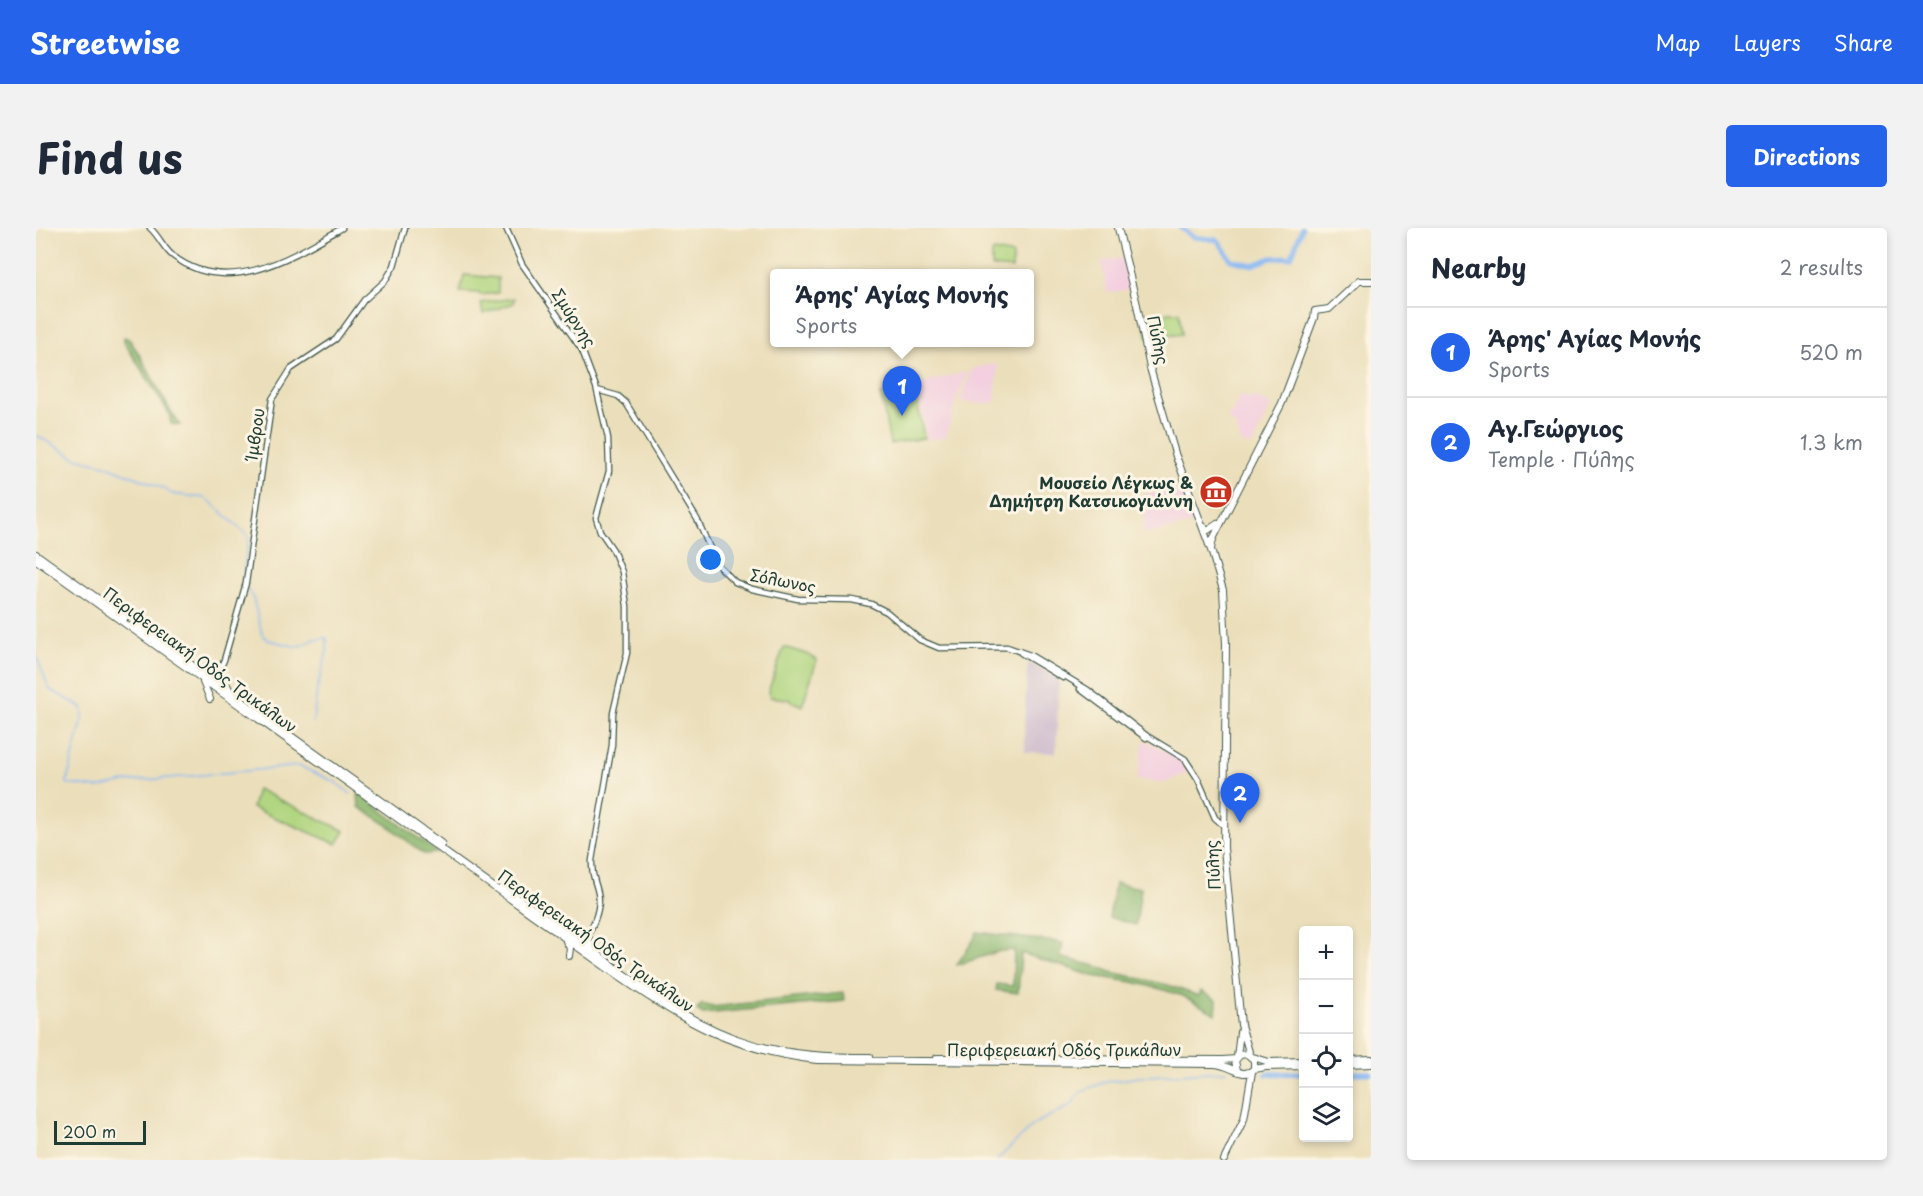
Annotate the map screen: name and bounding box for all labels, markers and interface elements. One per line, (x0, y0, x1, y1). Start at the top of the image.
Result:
text: Streetwise (30, 21, 180, 64)
text: Map (1656, 26, 1700, 58)
text: Layers (1733, 26, 1801, 58)
text: Share (1834, 26, 1893, 58)
text: Find us (36, 125, 183, 188)
button: Directions (1726, 125, 1887, 187)
text: Nearby (1431, 248, 1526, 287)
text: 2 results (1780, 252, 1863, 282)
popup (770, 269, 1034, 347)
text: Άρης' Αγίας Μονής (795, 277, 1009, 310)
street label: Σμύρνης (547, 283, 603, 352)
text: Sports (795, 310, 857, 340)
street label: Πύλης (1142, 313, 1176, 367)
text: Άρης' Αγίας Μονής (1488, 321, 1701, 354)
text: 1 (1446, 337, 1455, 367)
text: 520 m (1799, 337, 1863, 367)
text: Sports (1488, 354, 1550, 384)
pin: 1 (882, 366, 922, 416)
street label: Ίμβρου (238, 406, 270, 463)
text: Αγ.Γεώργιος (1488, 411, 1624, 444)
text: 2 (1443, 427, 1458, 457)
text: 1.3 km (1800, 427, 1863, 457)
text: Temple · Πύλης (1488, 444, 1635, 474)
place label: Μουσείο Λέγκως & Δημήτρη Κατσικογιάννη (989, 470, 1193, 512)
museum icon: Μουσείο Λέγκως & Δημήτρη Κατσικογιάννη (1198, 474, 1234, 510)
your location (696, 545, 725, 574)
street label: Σόλωνος (748, 562, 818, 598)
street label: Περιφερειακή Οδός Τρικάλων (99, 580, 303, 738)
pin: 2 (1220, 774, 1260, 823)
street label: Πύλης (1198, 839, 1226, 891)
street label: Περιφερειακή Οδός Τρικάλων (493, 863, 700, 1017)
map controls (1299, 926, 1353, 1142)
button: + (1299, 926, 1353, 980)
button: − (1299, 980, 1353, 1034)
button: locate (1299, 1034, 1353, 1088)
street label: Περιφερειακή Οδός Τρικάλων (947, 1037, 1181, 1061)
button: layers (1299, 1088, 1353, 1142)
scale bar (54, 1118, 146, 1146)
text: 200 m (63, 1119, 116, 1143)

